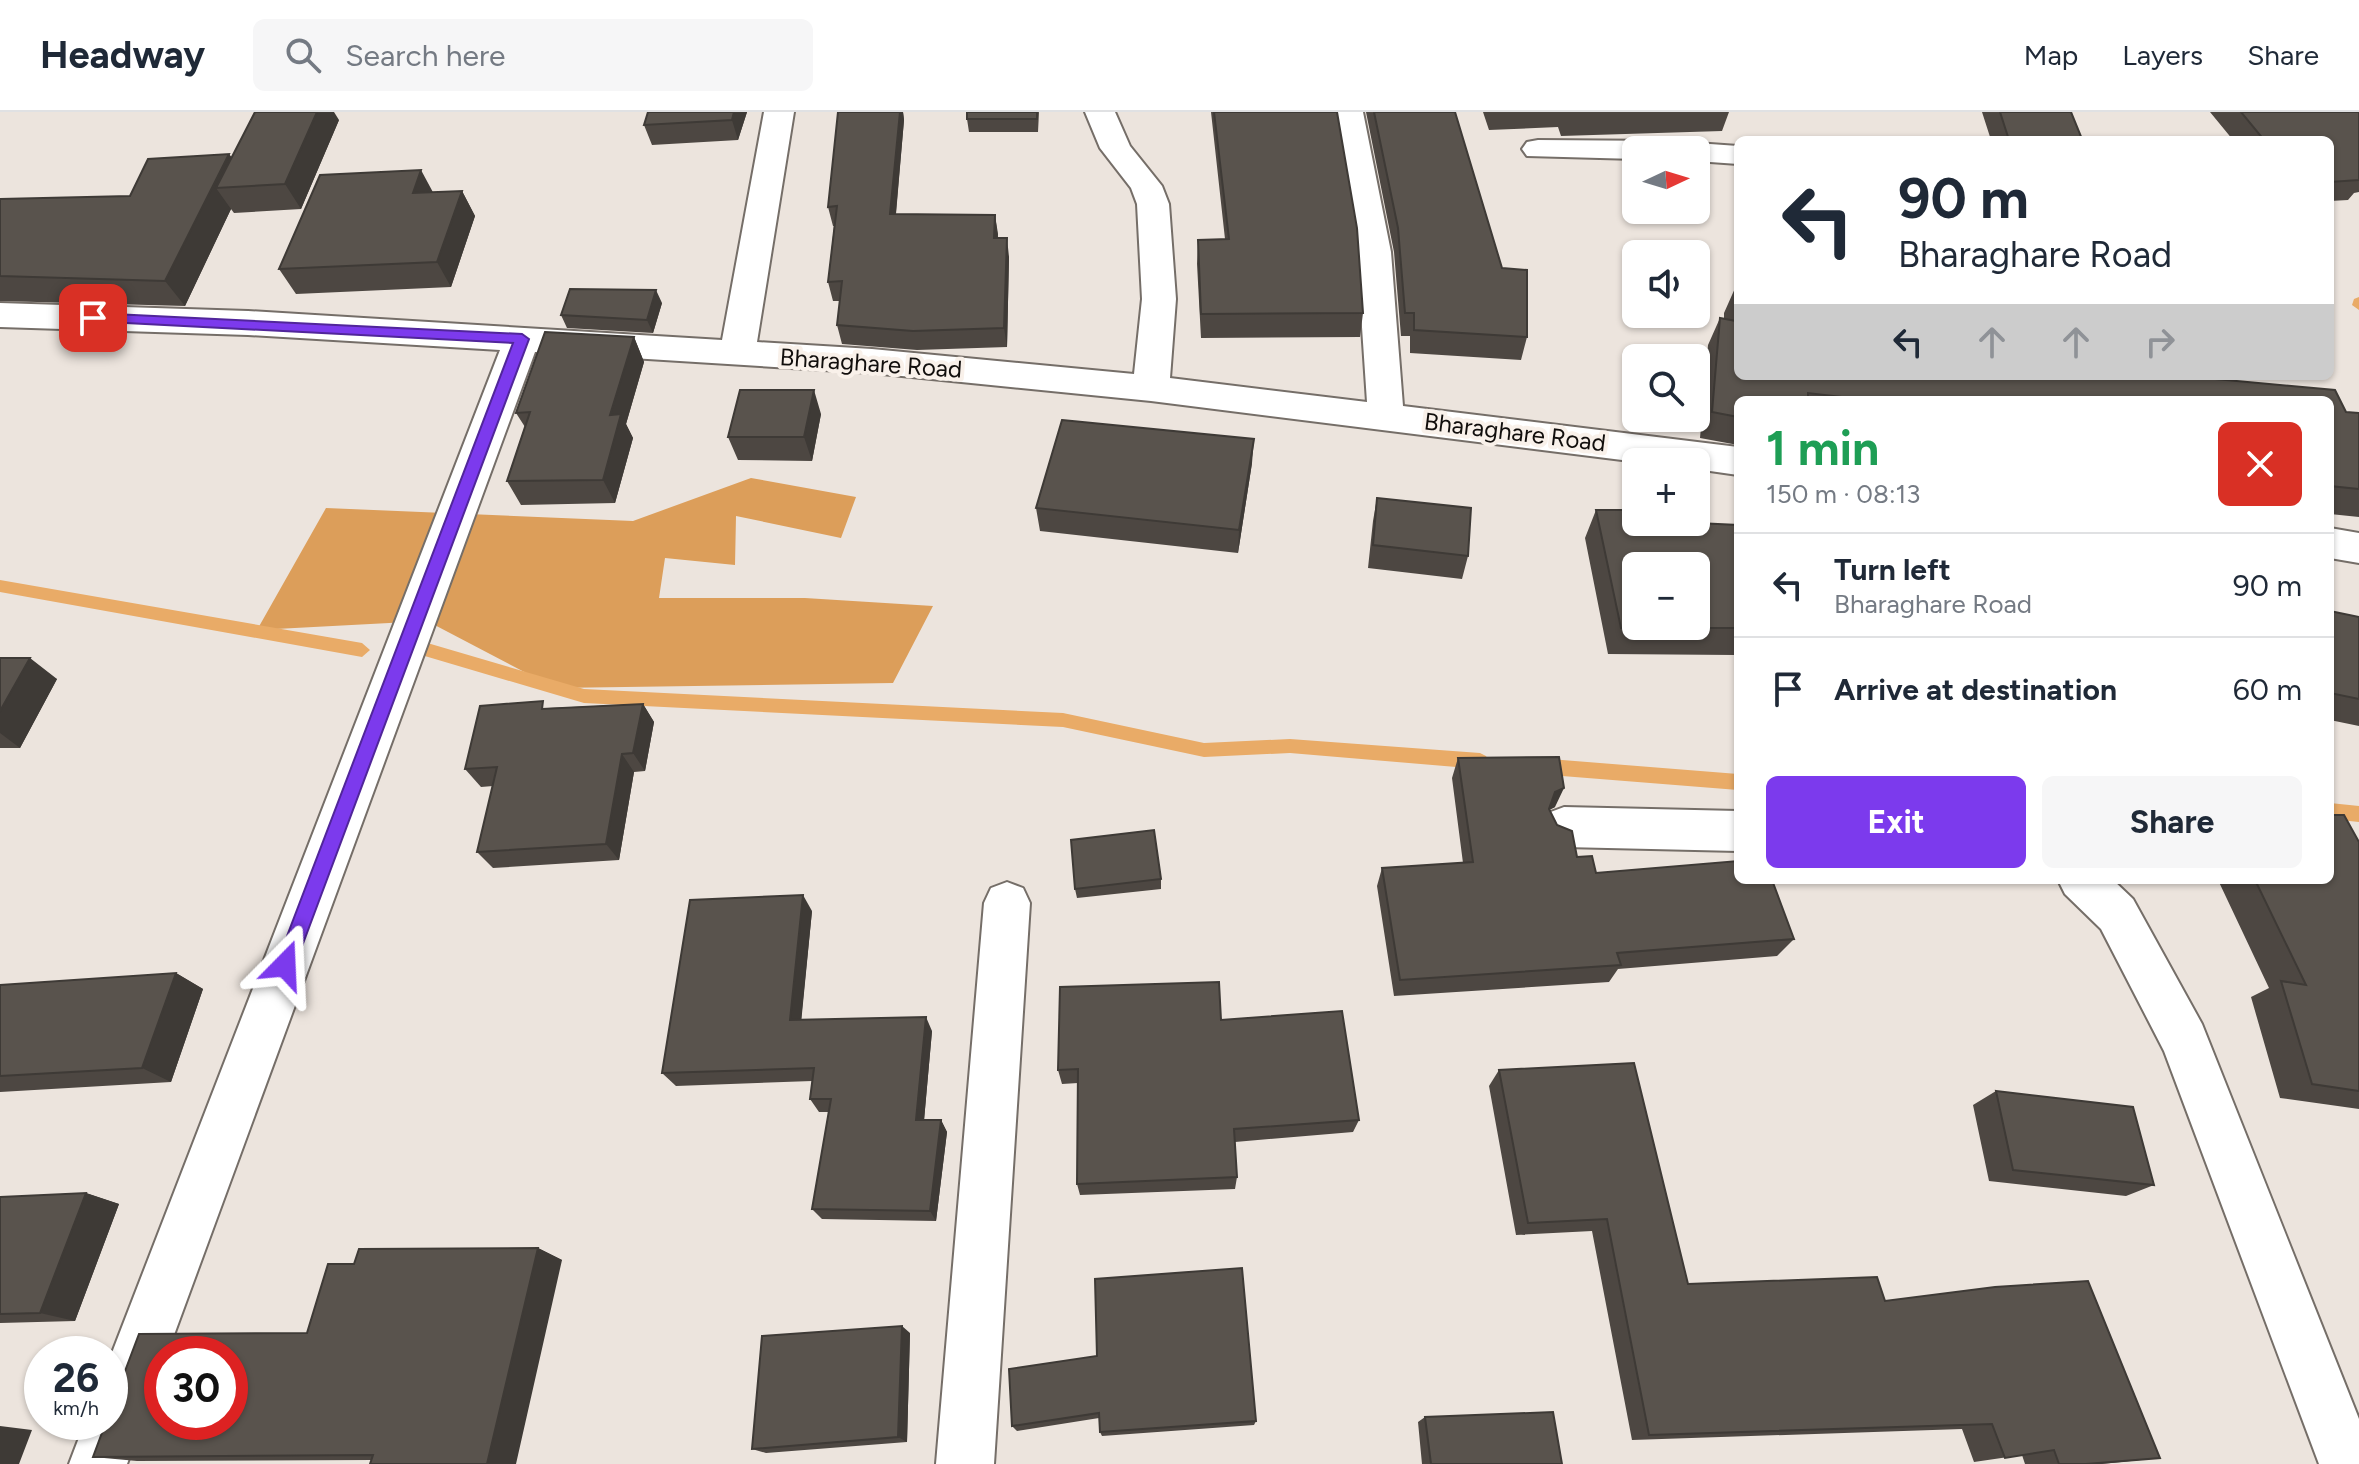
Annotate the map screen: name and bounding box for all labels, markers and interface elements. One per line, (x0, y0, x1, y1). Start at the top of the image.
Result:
search box (253, 19, 813, 91)
text: Headway (40, 32, 205, 78)
icon: search (281, 33, 325, 77)
text: Search here (345, 37, 505, 74)
text: Map (2024, 38, 2078, 72)
text: Layers (2122, 38, 2203, 72)
text: Share (2247, 38, 2319, 72)
north arrow (1622, 136, 1710, 224)
map controls (1622, 136, 1710, 640)
text: 90 m (1898, 165, 2029, 232)
icon: left (1766, 168, 1870, 272)
text: Bharaghare Road (1898, 233, 2172, 276)
button: sound (1622, 240, 1710, 328)
pin (59, 284, 127, 352)
icon: arrive (71, 296, 115, 340)
icon: left (1886, 320, 1930, 364)
icon: ahead (1970, 320, 2014, 364)
icon: ahead (2054, 320, 2098, 364)
icon: right (2138, 320, 2182, 364)
street label: Bharaghare Road (779, 342, 963, 384)
button: search (1622, 344, 1710, 432)
street label: Bharaghare Road (1423, 406, 1607, 458)
text: 1 min (1766, 419, 1879, 477)
button: close (2218, 422, 2302, 506)
button: + (1622, 448, 1710, 536)
text: 150 m · 08:13 (1766, 478, 1920, 510)
text: Turn left (1834, 551, 1951, 588)
button: − (1622, 552, 1710, 640)
icon: left (1766, 563, 1810, 607)
text: 90 m (2233, 567, 2302, 604)
text: Bharaghare Road (1834, 588, 2032, 620)
icon: arrive (1766, 667, 1810, 711)
text: Arrive at destination (1834, 671, 2117, 708)
text: 60 m (2233, 671, 2302, 708)
button: Exit (1766, 776, 2026, 868)
button: Share (2042, 776, 2302, 868)
position arrow (243, 923, 327, 1007)
speed limit sign: 30 (144, 1336, 248, 1440)
text: 26 (53, 1354, 99, 1402)
text: km/h (53, 1396, 99, 1420)

